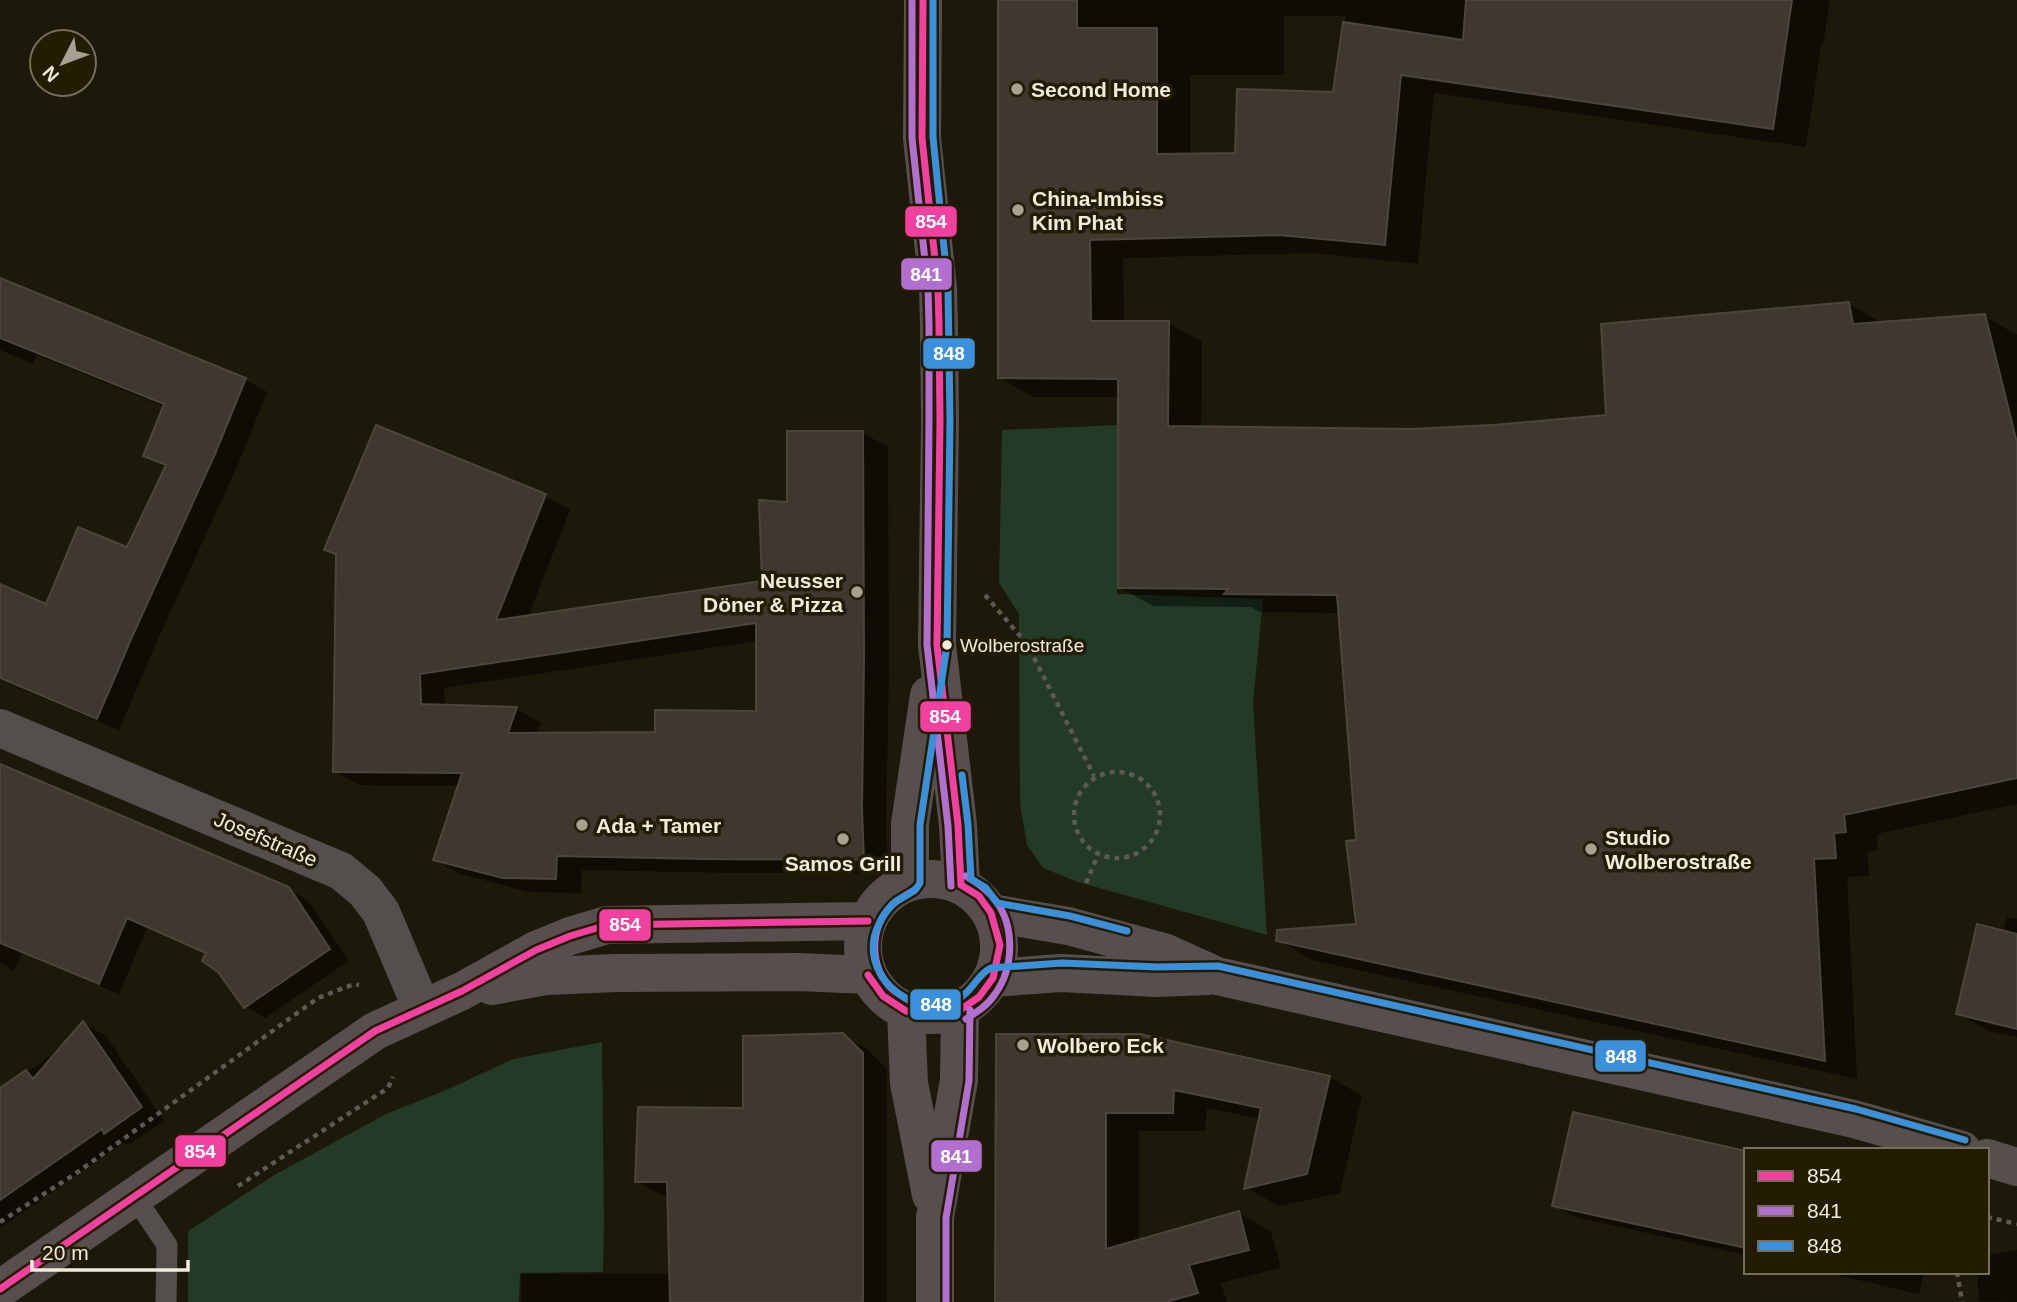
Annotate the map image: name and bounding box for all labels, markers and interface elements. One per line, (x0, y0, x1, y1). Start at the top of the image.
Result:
north arrow (28, 28, 98, 98)
text: N (38, 62, 63, 86)
place label: Second Home (1031, 78, 1171, 101)
marker: Second Home (1009, 81, 1025, 97)
place label: China-Imbiss Kim Phat (1032, 187, 1164, 234)
marker: China-Imbiss Kim Phat (1010, 202, 1026, 218)
line badge: 854 (904, 205, 958, 238)
text: 854 (915, 211, 947, 232)
line badge: 841 (900, 257, 953, 291)
text: 841 (910, 264, 942, 285)
line badge: 848 (922, 337, 976, 370)
text: 848 (933, 343, 965, 364)
place label: Neusser Döner & Pizza (703, 569, 843, 616)
marker: Neusser Döner & Pizza (849, 584, 865, 600)
place label: Wolberostraße (960, 635, 1084, 656)
marker: Wolberostraße (940, 638, 954, 652)
line badge: 854 (919, 700, 972, 733)
text: 854 (929, 706, 961, 727)
street label: Josefstraße (211, 807, 321, 871)
place label: Ada + Tamer (596, 814, 721, 837)
marker: Ada + Tamer (574, 817, 590, 833)
place label: Studio Wolberostraße (1605, 826, 1752, 873)
marker: Samos Grill (835, 831, 851, 847)
marker: Studio Wolberostraße (1583, 841, 1599, 857)
place label: Samos Grill (785, 852, 901, 875)
line badge: 854 (598, 908, 652, 942)
text: 854 (609, 914, 641, 935)
line badge: 848 (909, 988, 962, 1021)
text: 848 (920, 994, 952, 1015)
place label: Wolbero Eck (1037, 1034, 1164, 1057)
marker: Wolbero Eck (1015, 1037, 1031, 1053)
line badge: 848 (1594, 1039, 1647, 1073)
text: 848 (1605, 1046, 1637, 1067)
line badge: 854 (174, 1134, 227, 1168)
line badge: 841 (930, 1139, 983, 1173)
text: 854 (184, 1141, 216, 1162)
text: 841 (940, 1146, 972, 1167)
legend (1744, 1148, 1989, 1274)
text: 854 (1807, 1164, 1842, 1187)
text: 841 (1807, 1199, 1842, 1222)
scale bar (32, 1228, 187, 1272)
text: 848 (1807, 1234, 1842, 1257)
text: 20 m (42, 1241, 89, 1264)

